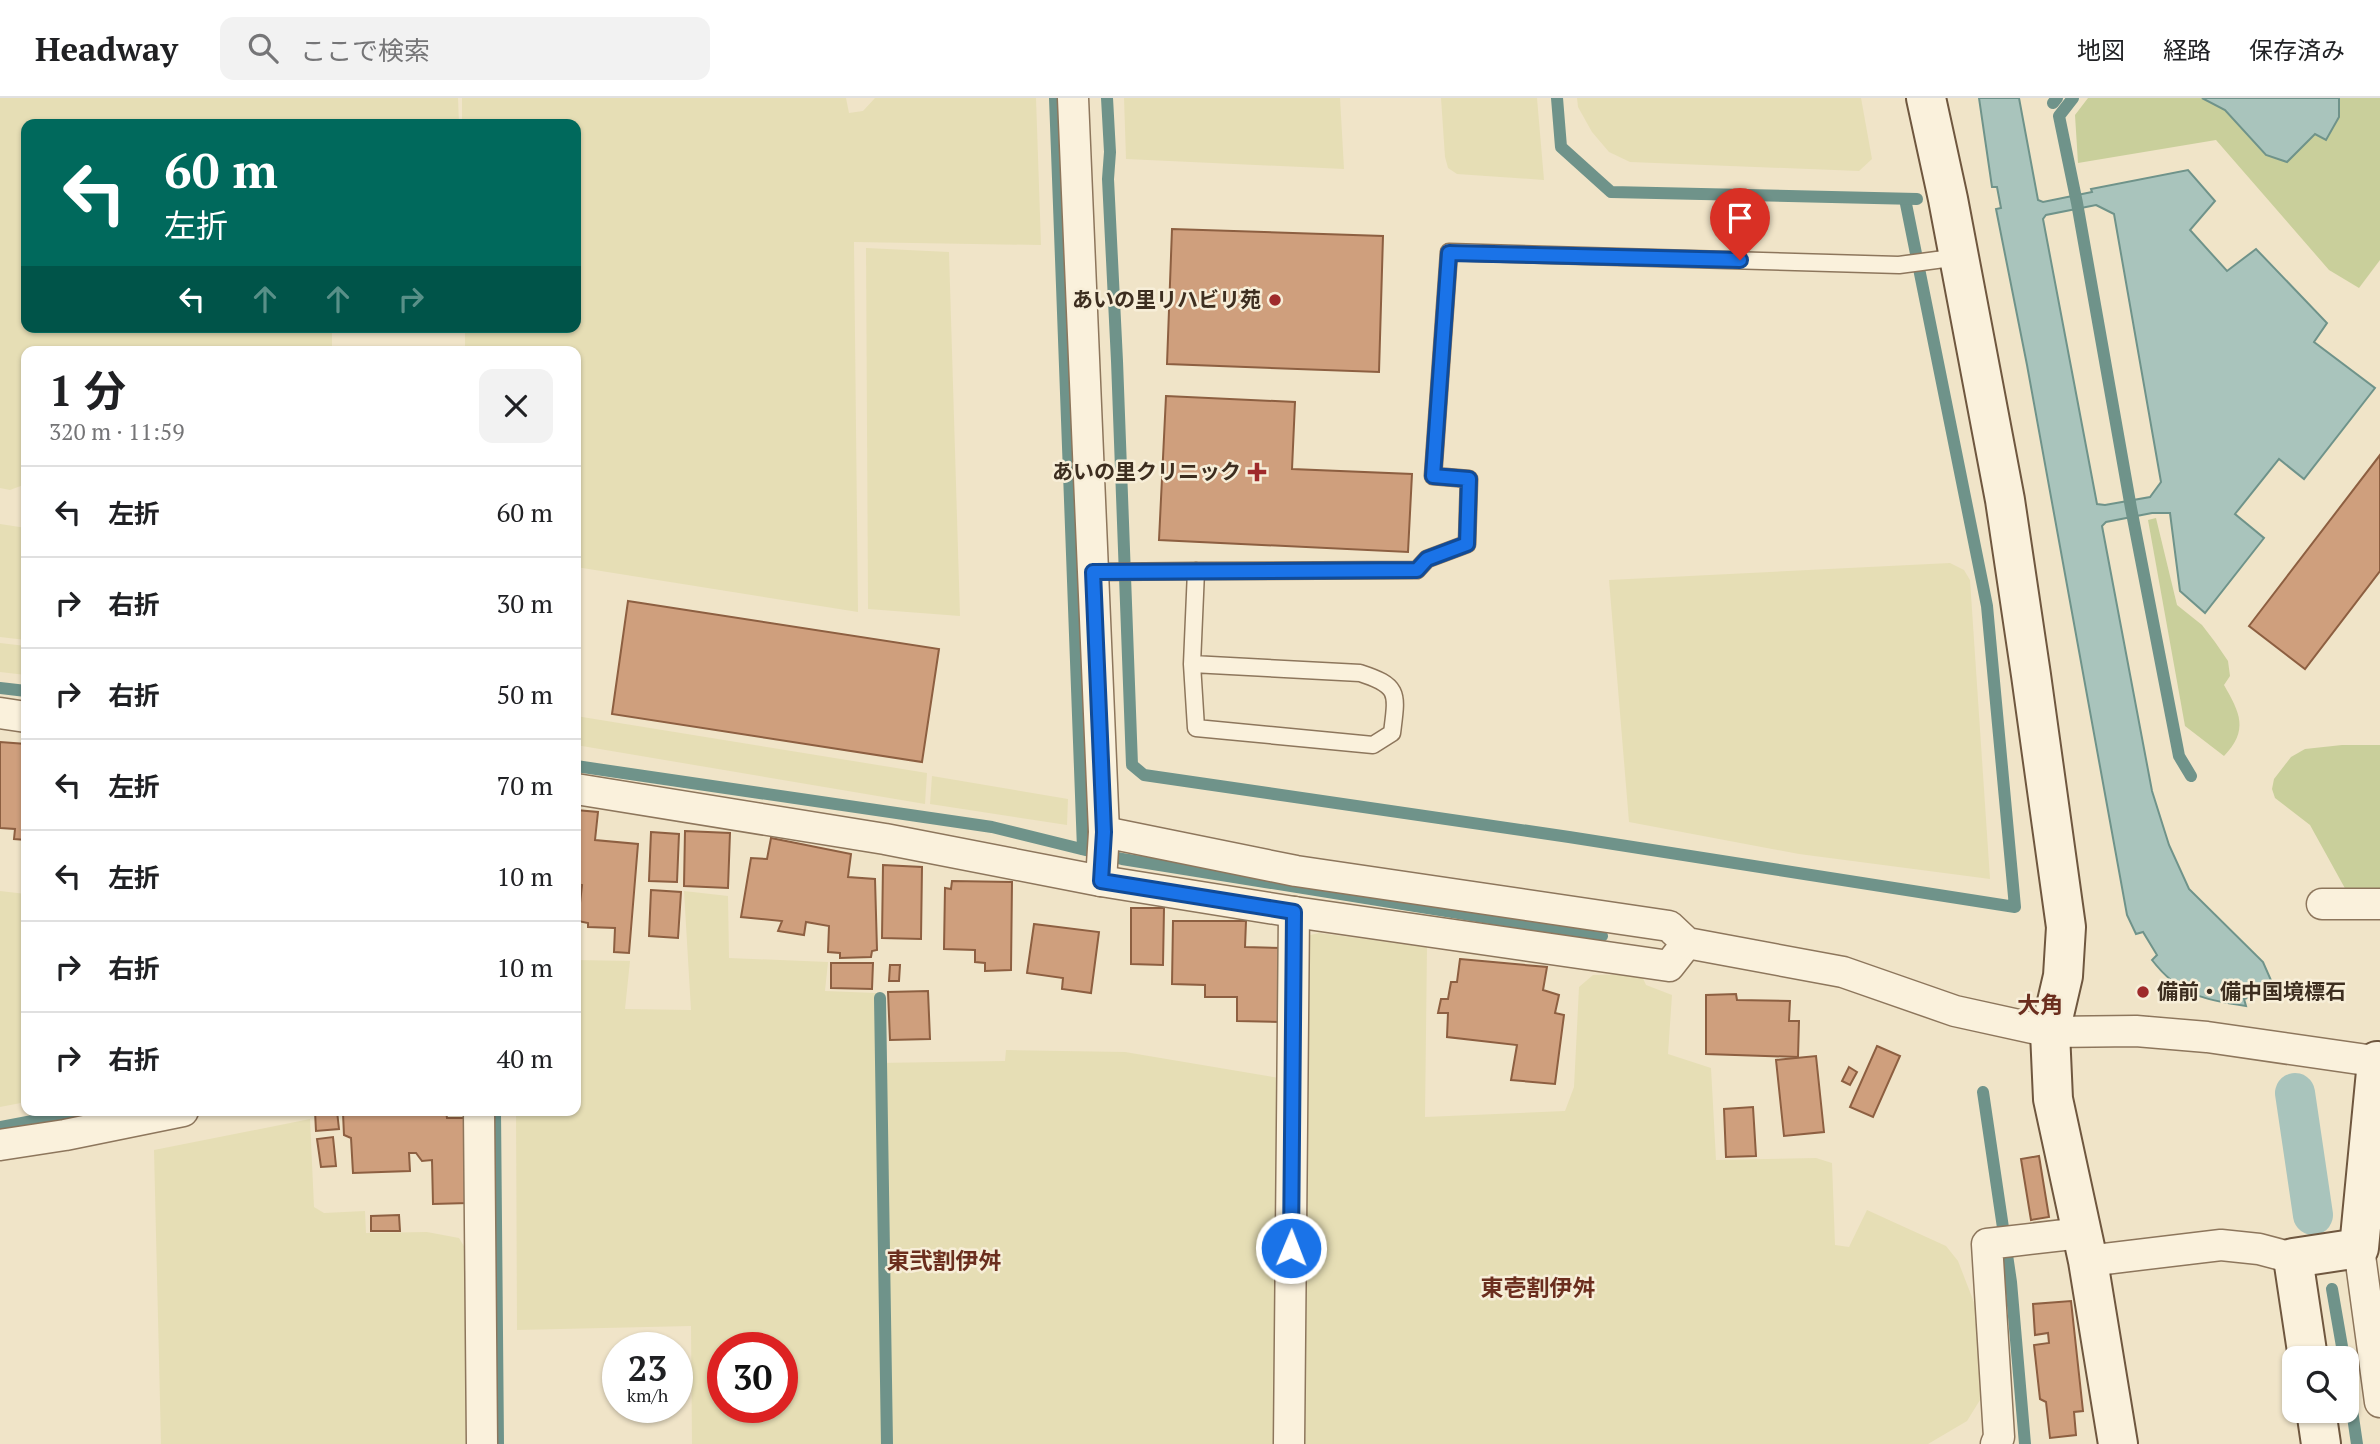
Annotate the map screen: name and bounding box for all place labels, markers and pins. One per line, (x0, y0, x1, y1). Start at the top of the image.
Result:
pin (1710, 188, 1770, 260)
place label: あいの里リハビリ苑 (1072, 285, 1261, 313)
marker: あいの里リハビリ苑 (1267, 292, 1283, 308)
place label: あいの里クリニック (1052, 457, 1241, 485)
marker: あいの里クリニック (1247, 462, 1267, 482)
place label: 備前・備中国境標石 (2157, 977, 2346, 1005)
marker: 備前・備中国境標石 (2135, 984, 2151, 1000)

